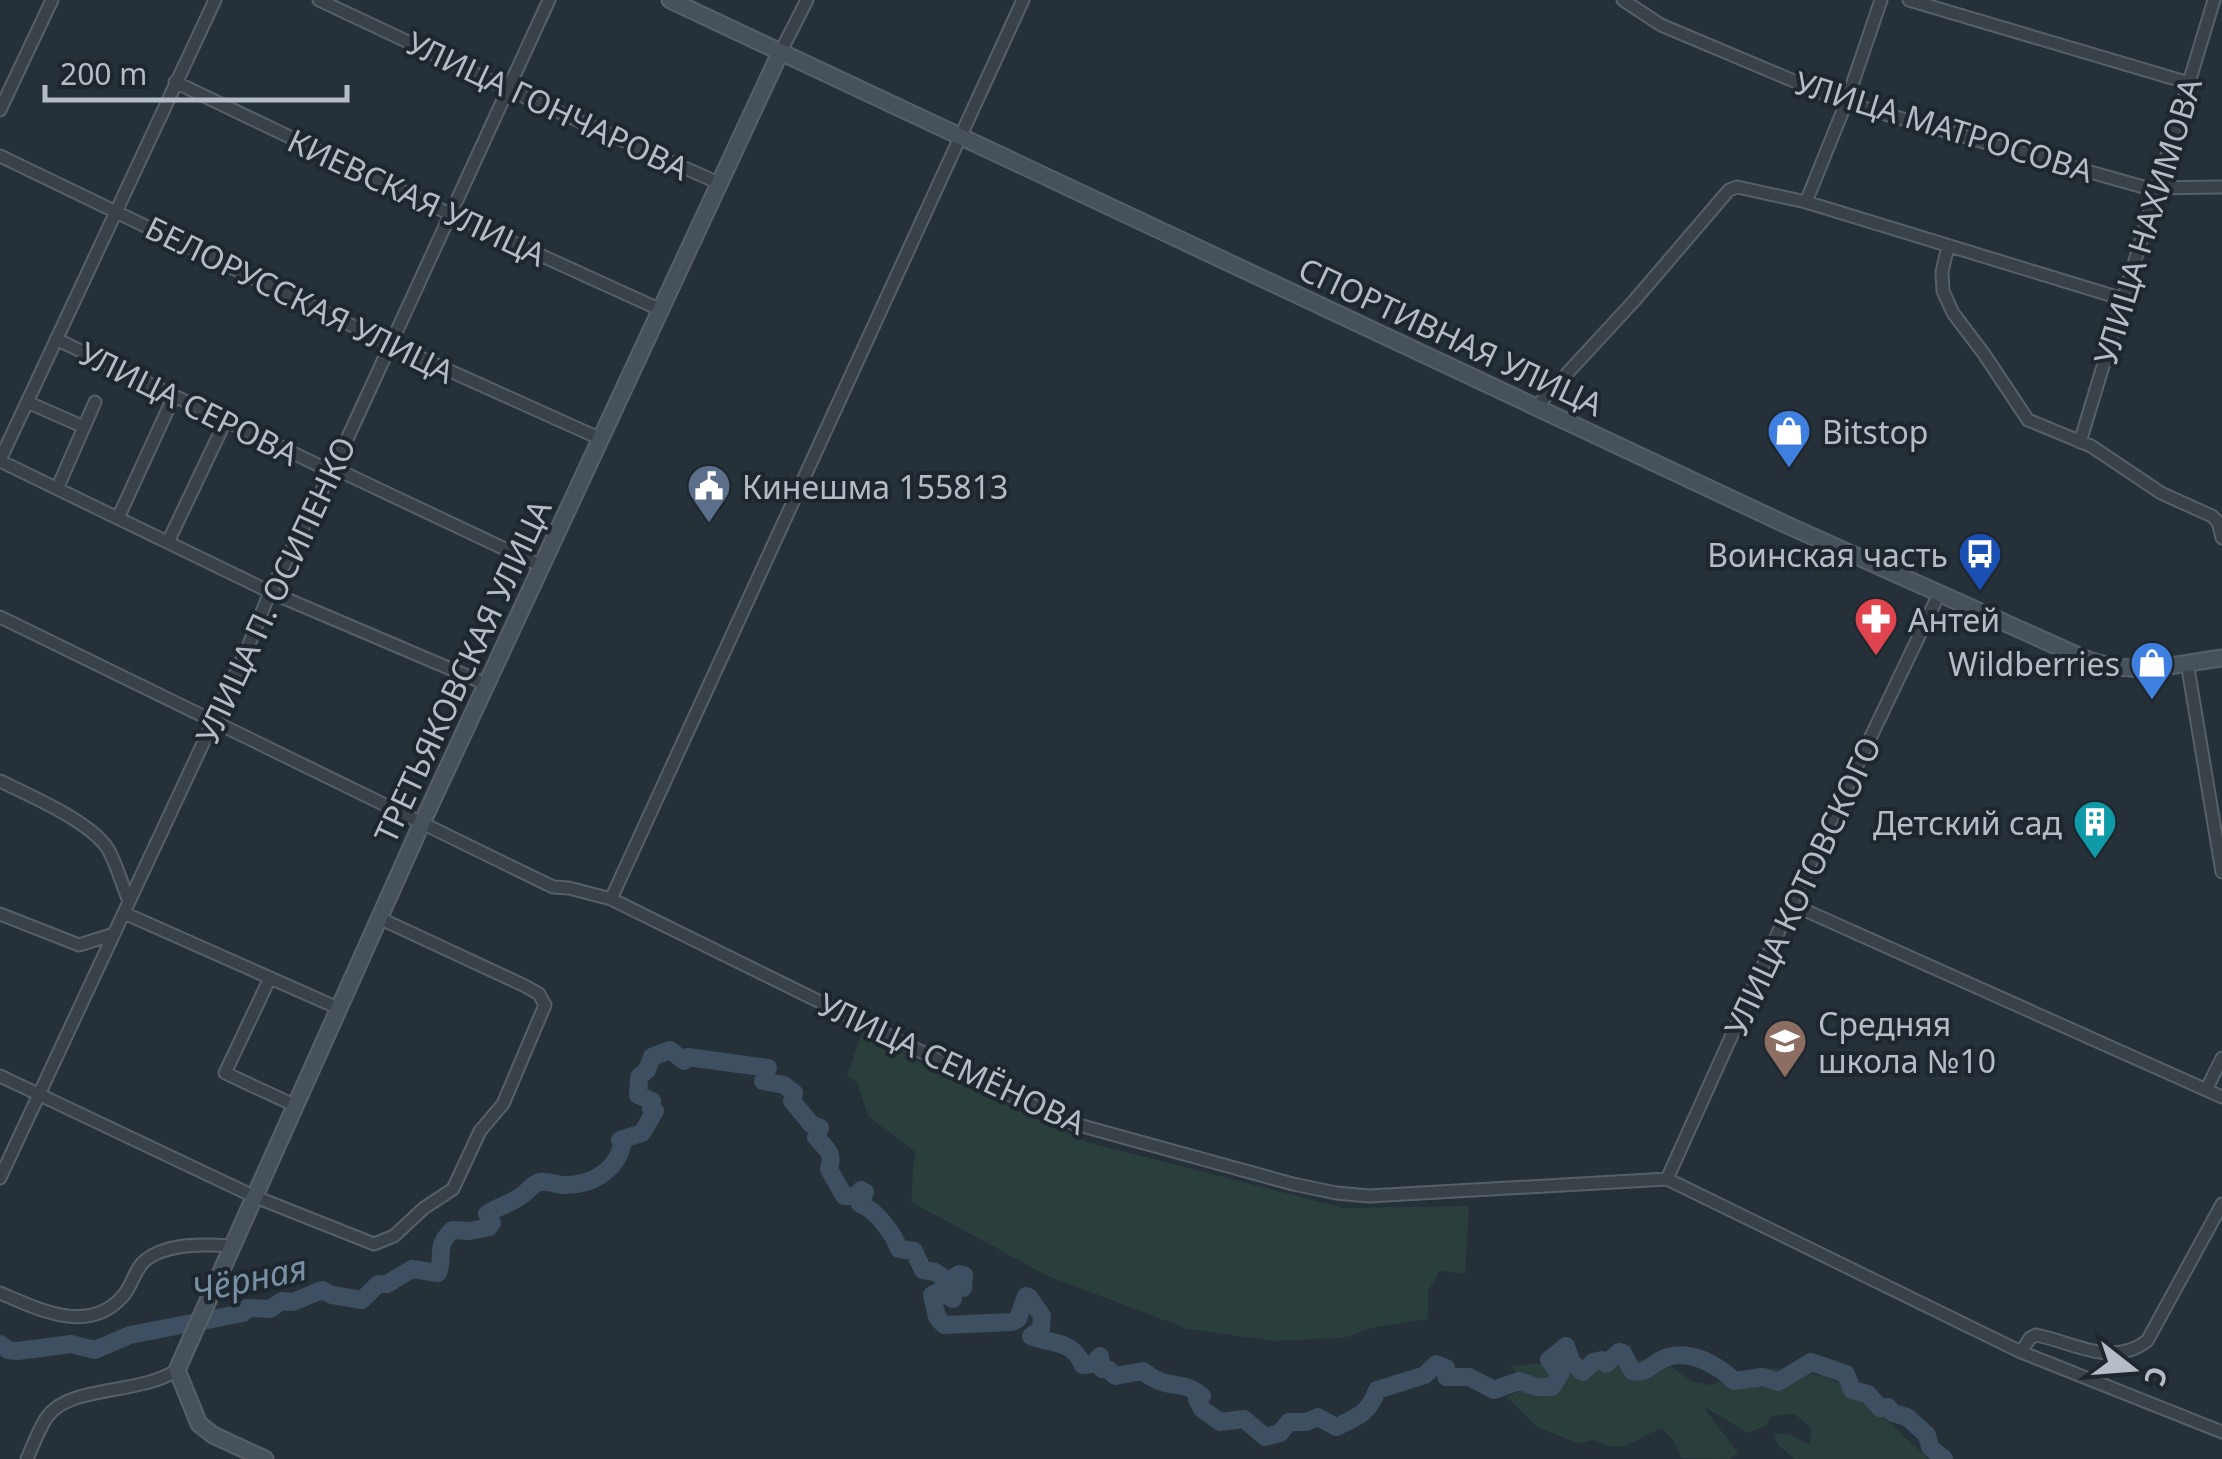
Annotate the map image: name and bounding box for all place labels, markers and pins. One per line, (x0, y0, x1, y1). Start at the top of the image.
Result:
shop icon: Bitstop (1766, 408, 1812, 469)
place label: Bitstop (1822, 410, 1929, 453)
public building icon: Кинешма 155813 (686, 463, 732, 524)
place label: Кинешма 155813 (742, 465, 1008, 508)
bus stop icon: Воинская часть (1957, 531, 2003, 592)
place label: Воинская часть (1707, 533, 1948, 576)
pharmacy icon: Антей (1853, 596, 1899, 657)
place label: Антей (1908, 598, 2000, 641)
shop icon: Wildberries (2129, 640, 2175, 701)
place label: Wildberries (1948, 642, 2120, 685)
building icon: Детский сад (2072, 799, 2118, 860)
place label: Детский сад (1873, 801, 2063, 844)
place label: Средняя школа №10 (1818, 1002, 1996, 1082)
school or university icon: Средняя школа №10 (1762, 1018, 1808, 1079)

